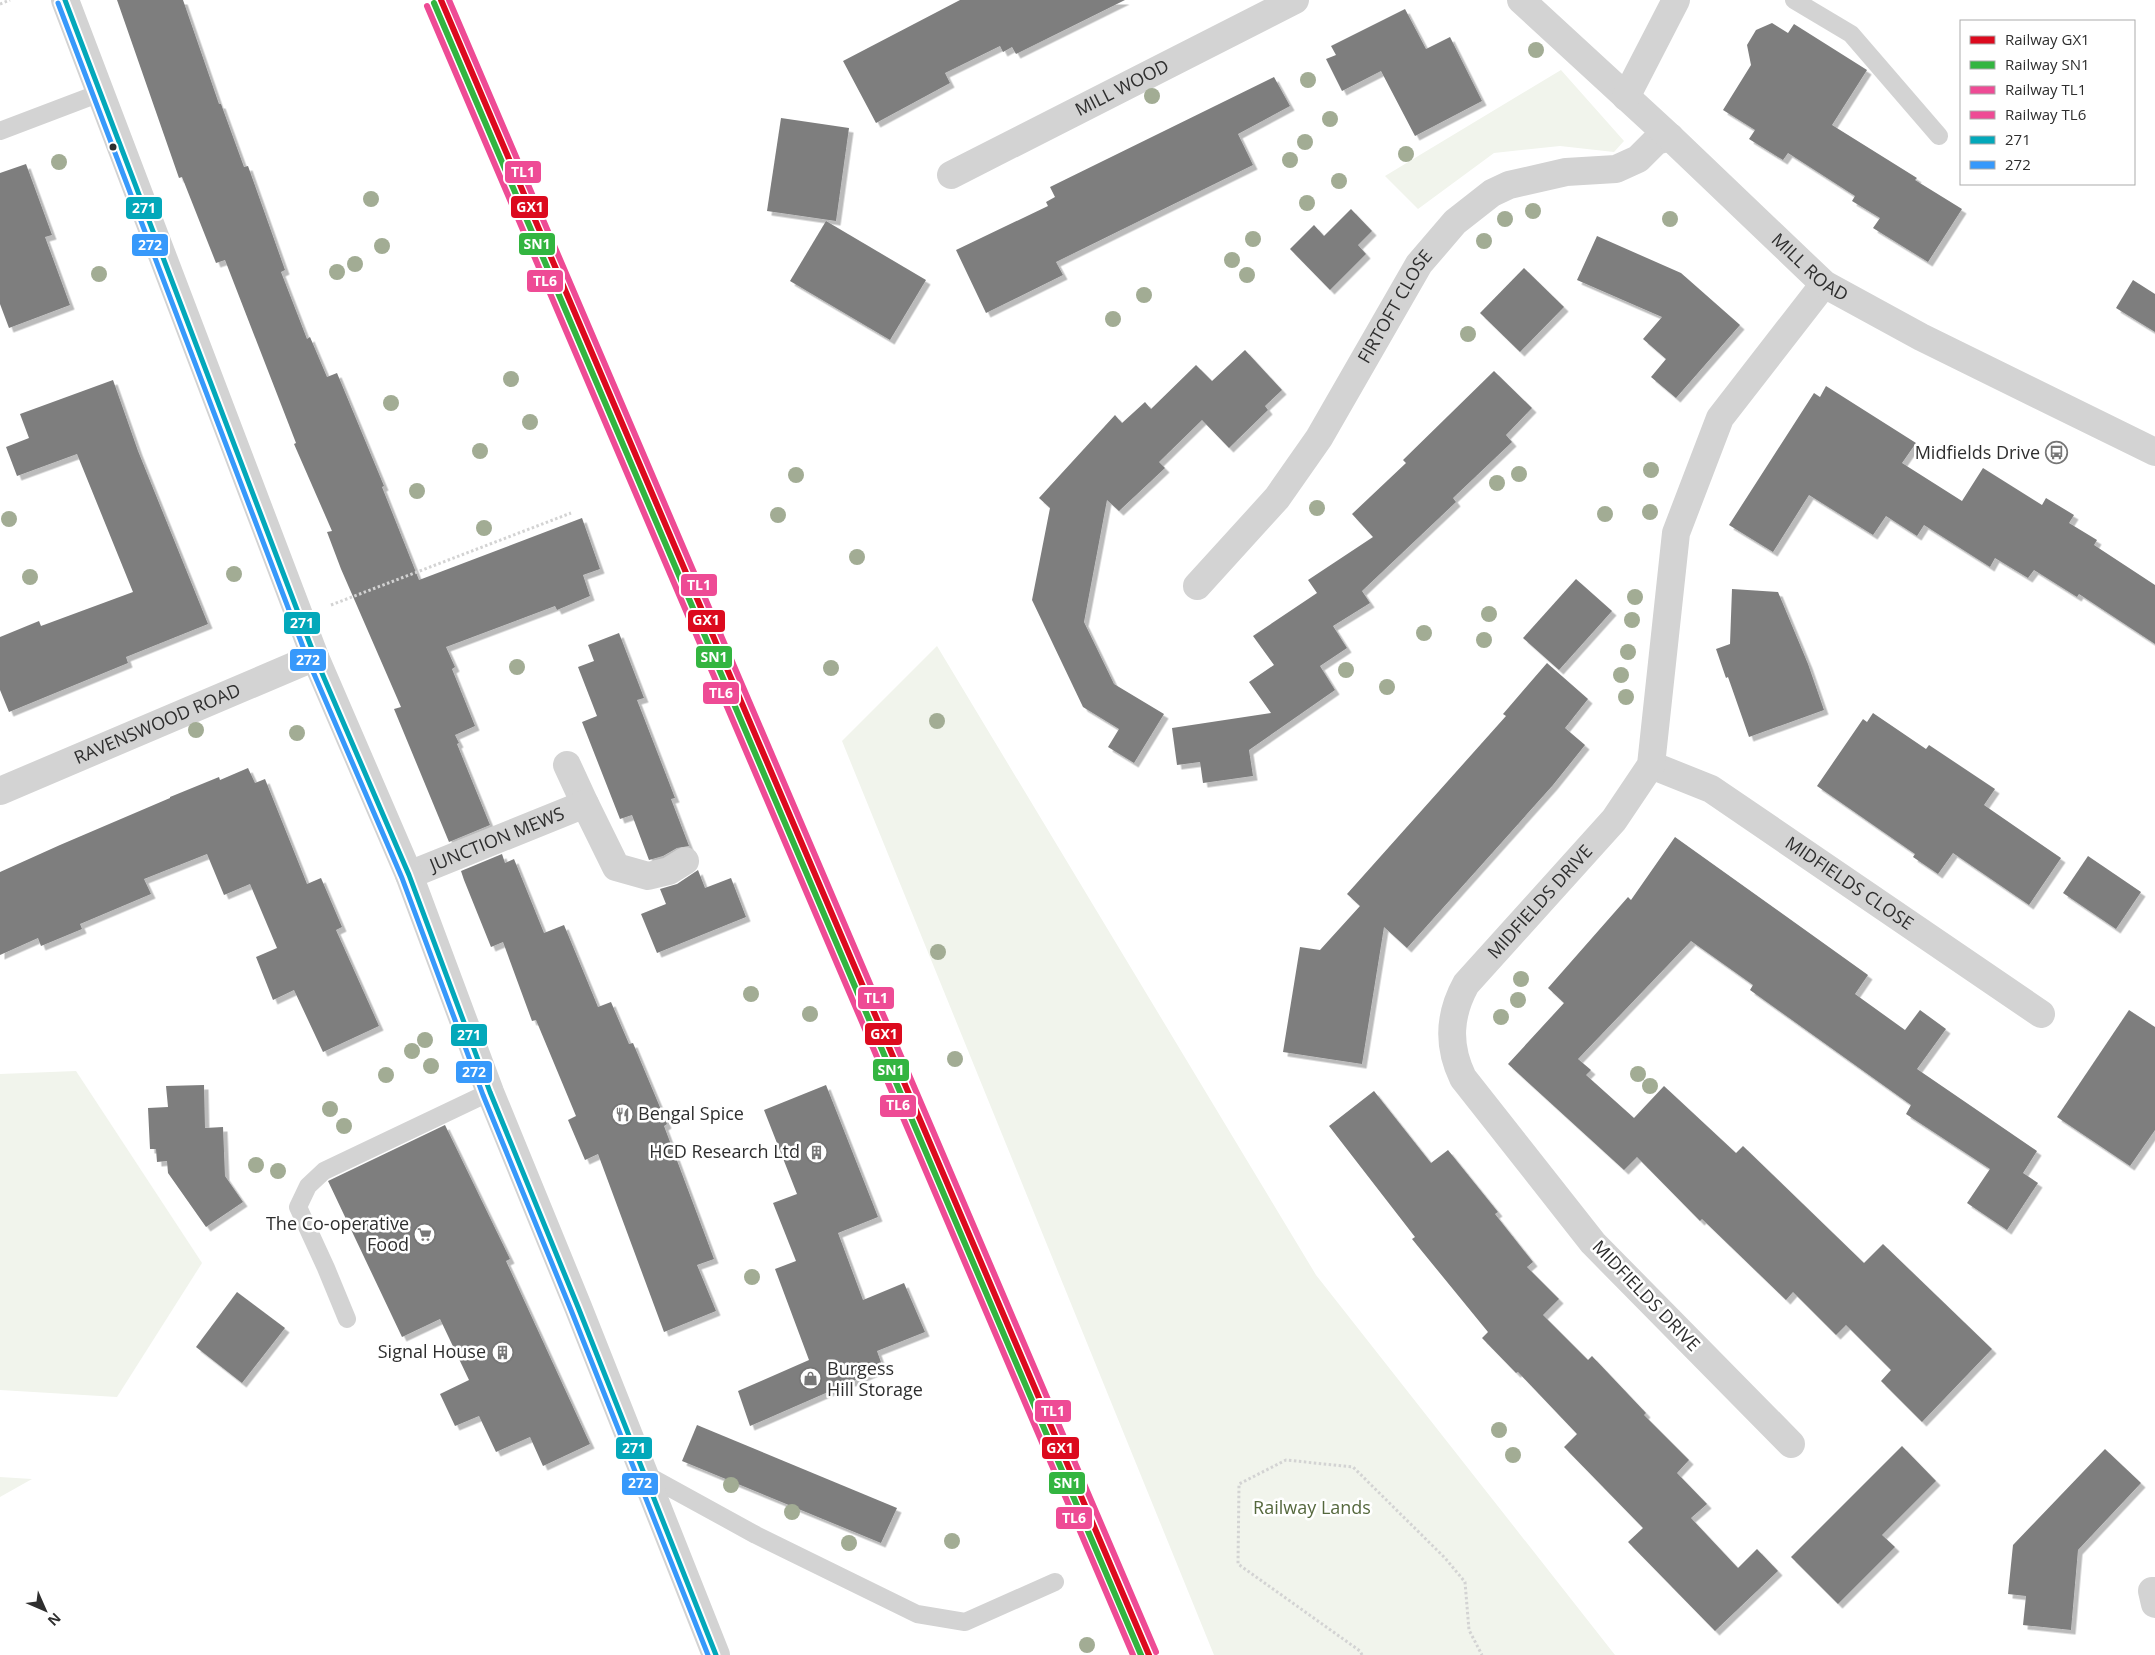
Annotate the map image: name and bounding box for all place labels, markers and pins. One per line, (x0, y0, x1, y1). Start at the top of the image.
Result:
unlabelled marker (108, 142, 118, 152)
place label: Midfields Drive (1915, 440, 2040, 464)
bus stop icon: Midfields Drive (2044, 441, 2068, 465)
place label: Bengal Spice (638, 1101, 744, 1125)
restaurant icon: Bengal Spice (610, 1102, 634, 1126)
place label: HCD Research Ltd (649, 1139, 800, 1163)
building icon: HCD Research Ltd (804, 1140, 828, 1164)
place label: The Co-operative Food (266, 1211, 409, 1256)
supermarket icon: The Co-operative Food (413, 1222, 437, 1246)
place label: Signal House (378, 1339, 486, 1363)
building icon: Signal House (490, 1340, 514, 1364)
place label: Burgess Hill Storage (827, 1356, 923, 1401)
shop icon: Burgess Hill Storage (799, 1367, 823, 1391)

